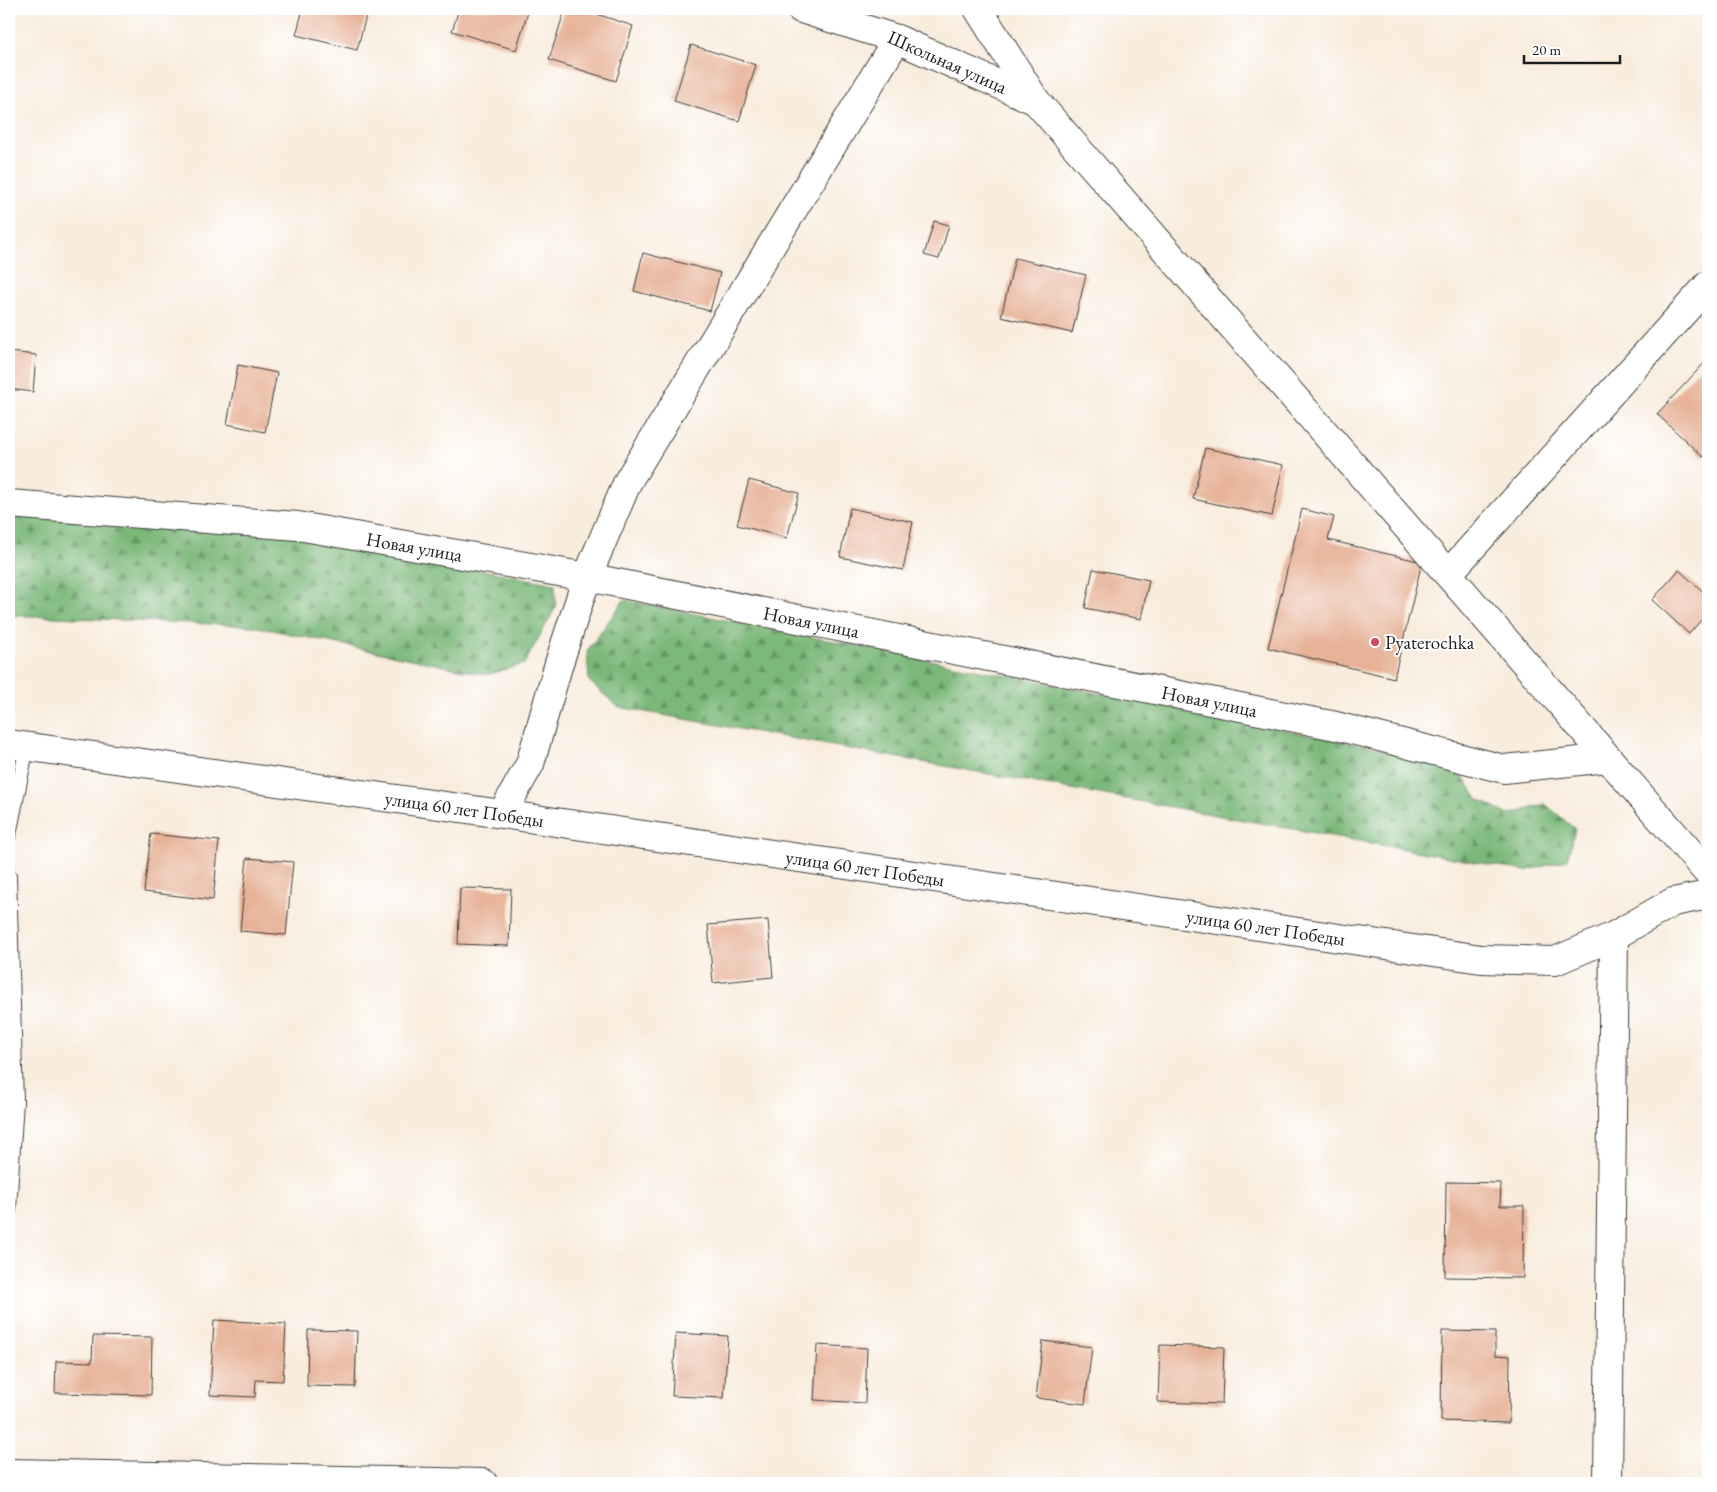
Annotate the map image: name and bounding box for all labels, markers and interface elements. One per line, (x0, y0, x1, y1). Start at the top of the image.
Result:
street label: Школьная улица (884, 24, 1012, 99)
scale bar (1524, 32, 1621, 64)
text: 20 m (1532, 40, 1561, 59)
street label: Новая улица (364, 526, 465, 567)
street label: Новая улица (761, 600, 862, 643)
place label: Pyaterochka (1385, 630, 1475, 655)
marker: Pyaterochka (1369, 636, 1381, 648)
street label: Новая улица (1159, 679, 1260, 723)
street label: улица 60 лет Победы (383, 785, 546, 833)
street label: улица 60 лет Победы (784, 844, 947, 892)
street label: улица 60 лет Победы (1185, 903, 1347, 951)

